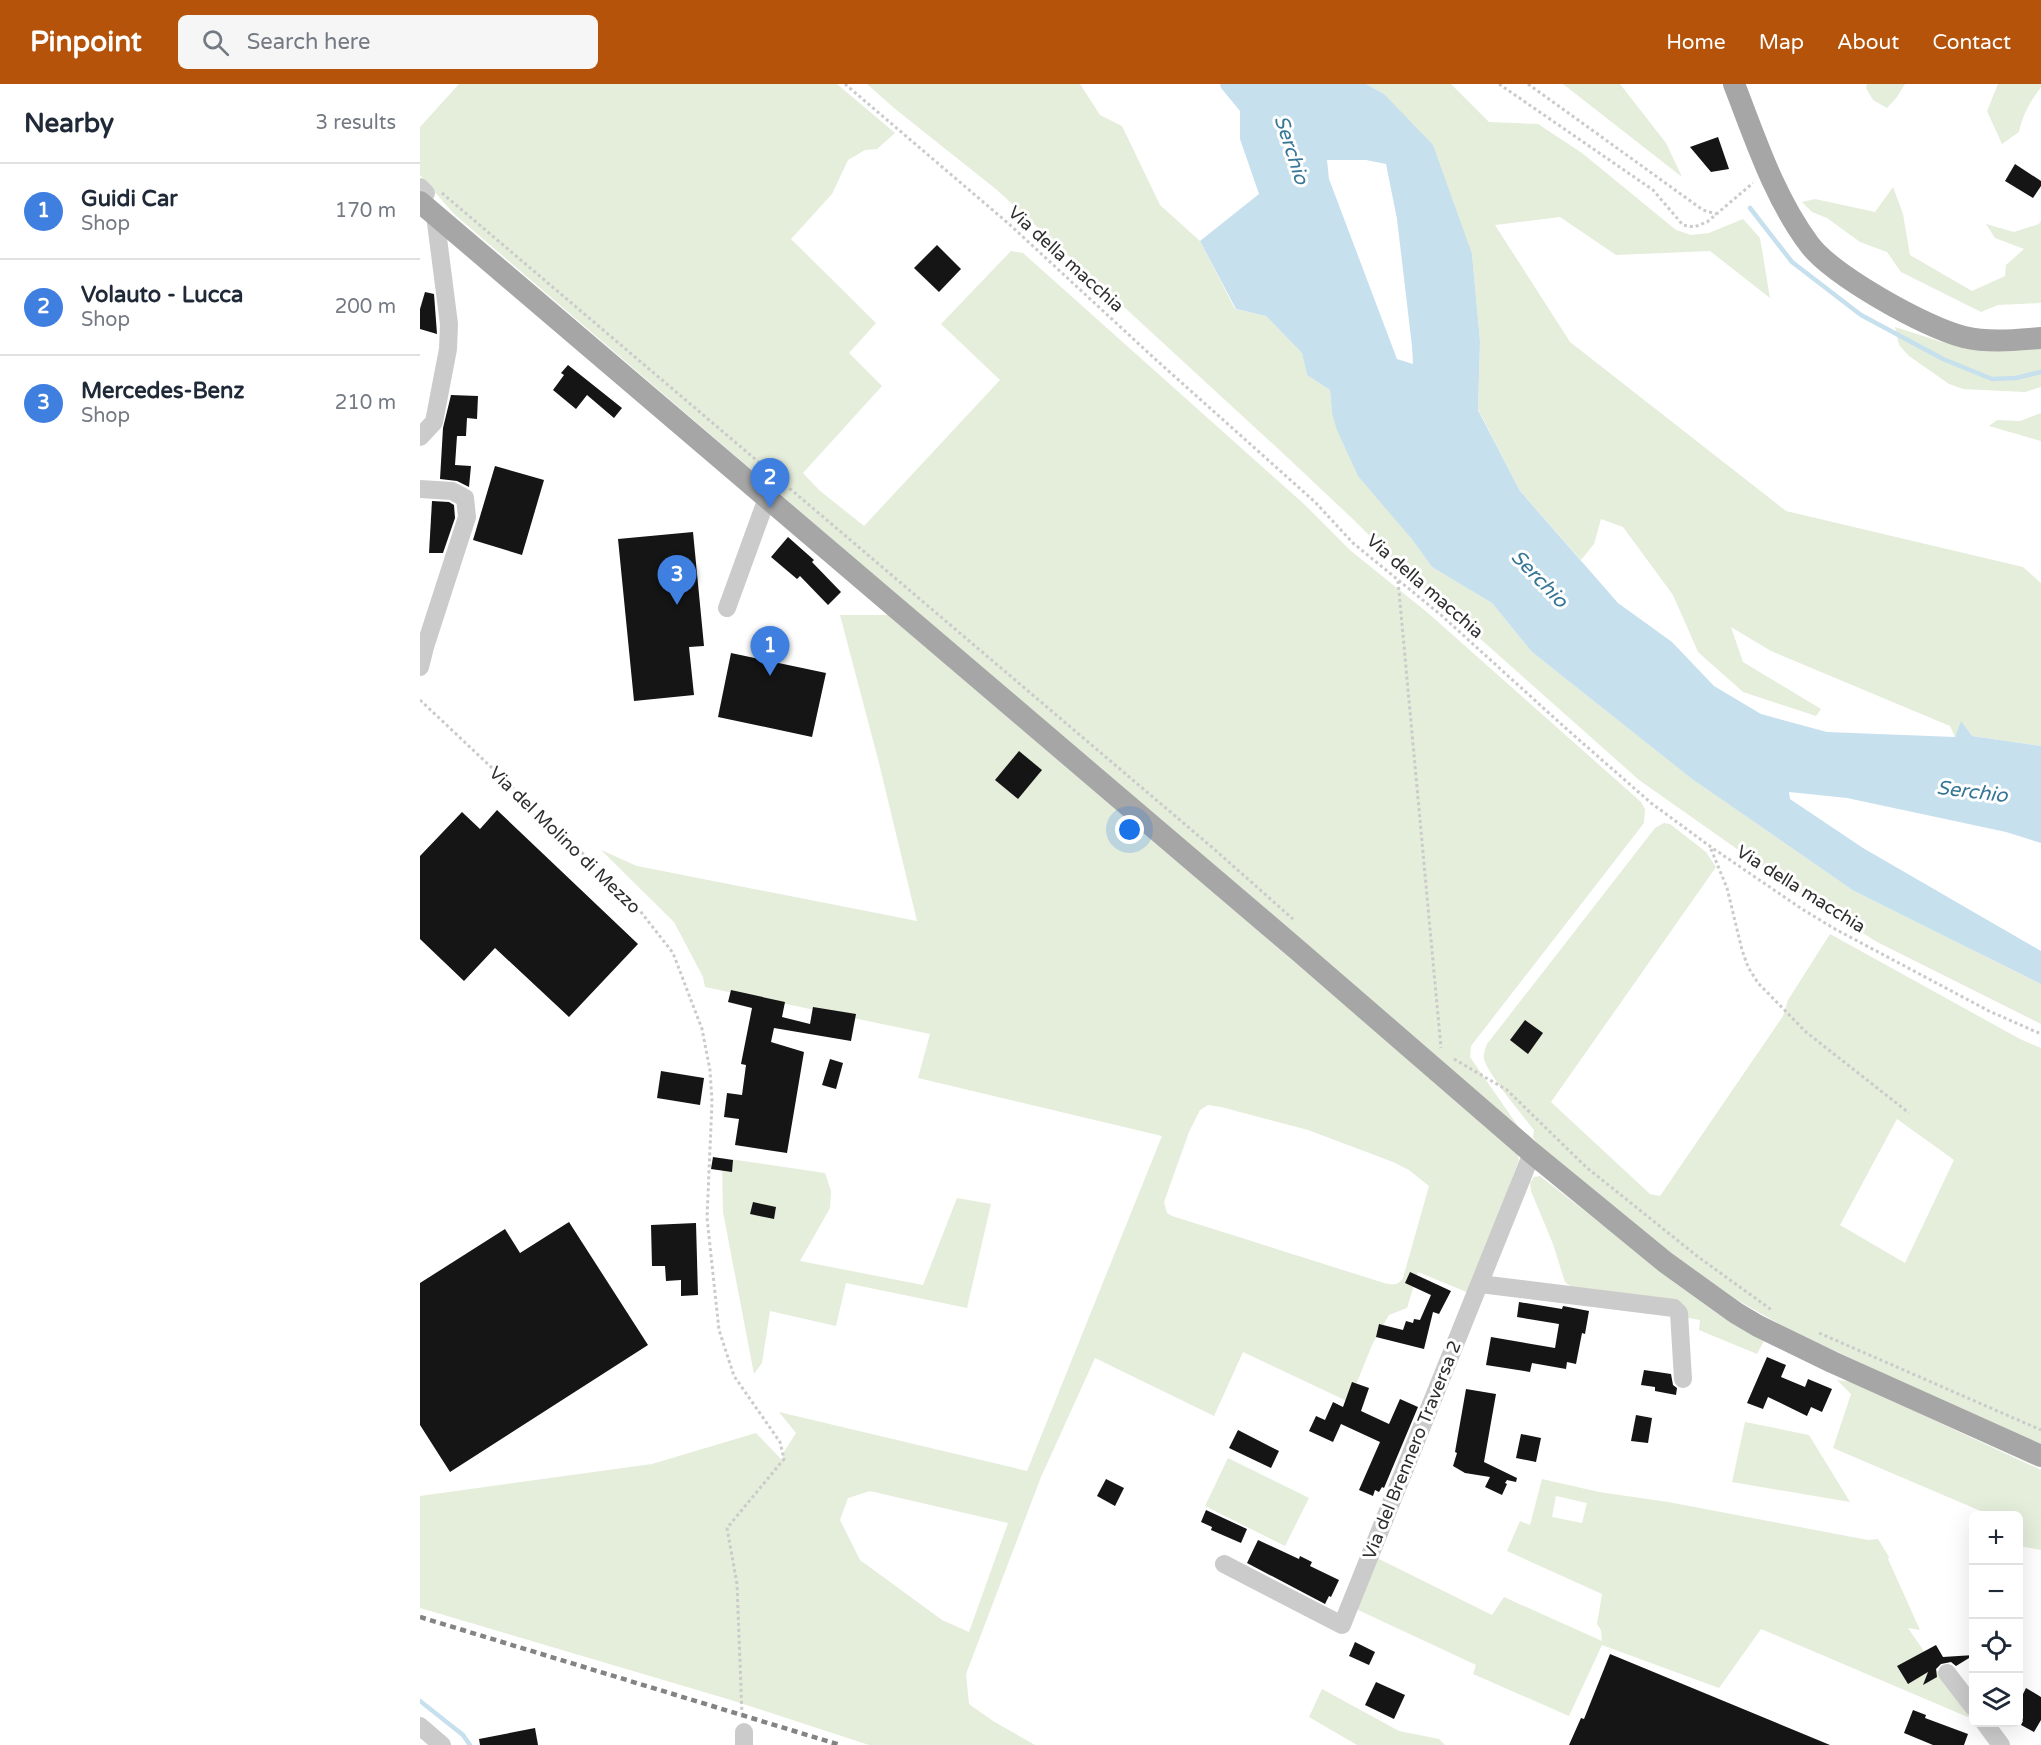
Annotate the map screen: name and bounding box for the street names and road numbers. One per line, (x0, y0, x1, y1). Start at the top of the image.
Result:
street label: Via della macchia (1004, 201, 1128, 317)
street label: Via della macchia (1362, 529, 1488, 643)
street label: Via del Molino di Mezzo (484, 762, 646, 918)
street label: Via della macchia (1732, 840, 1870, 938)
street label: Via del Brennero Traversa 2 (1358, 1337, 1466, 1563)

